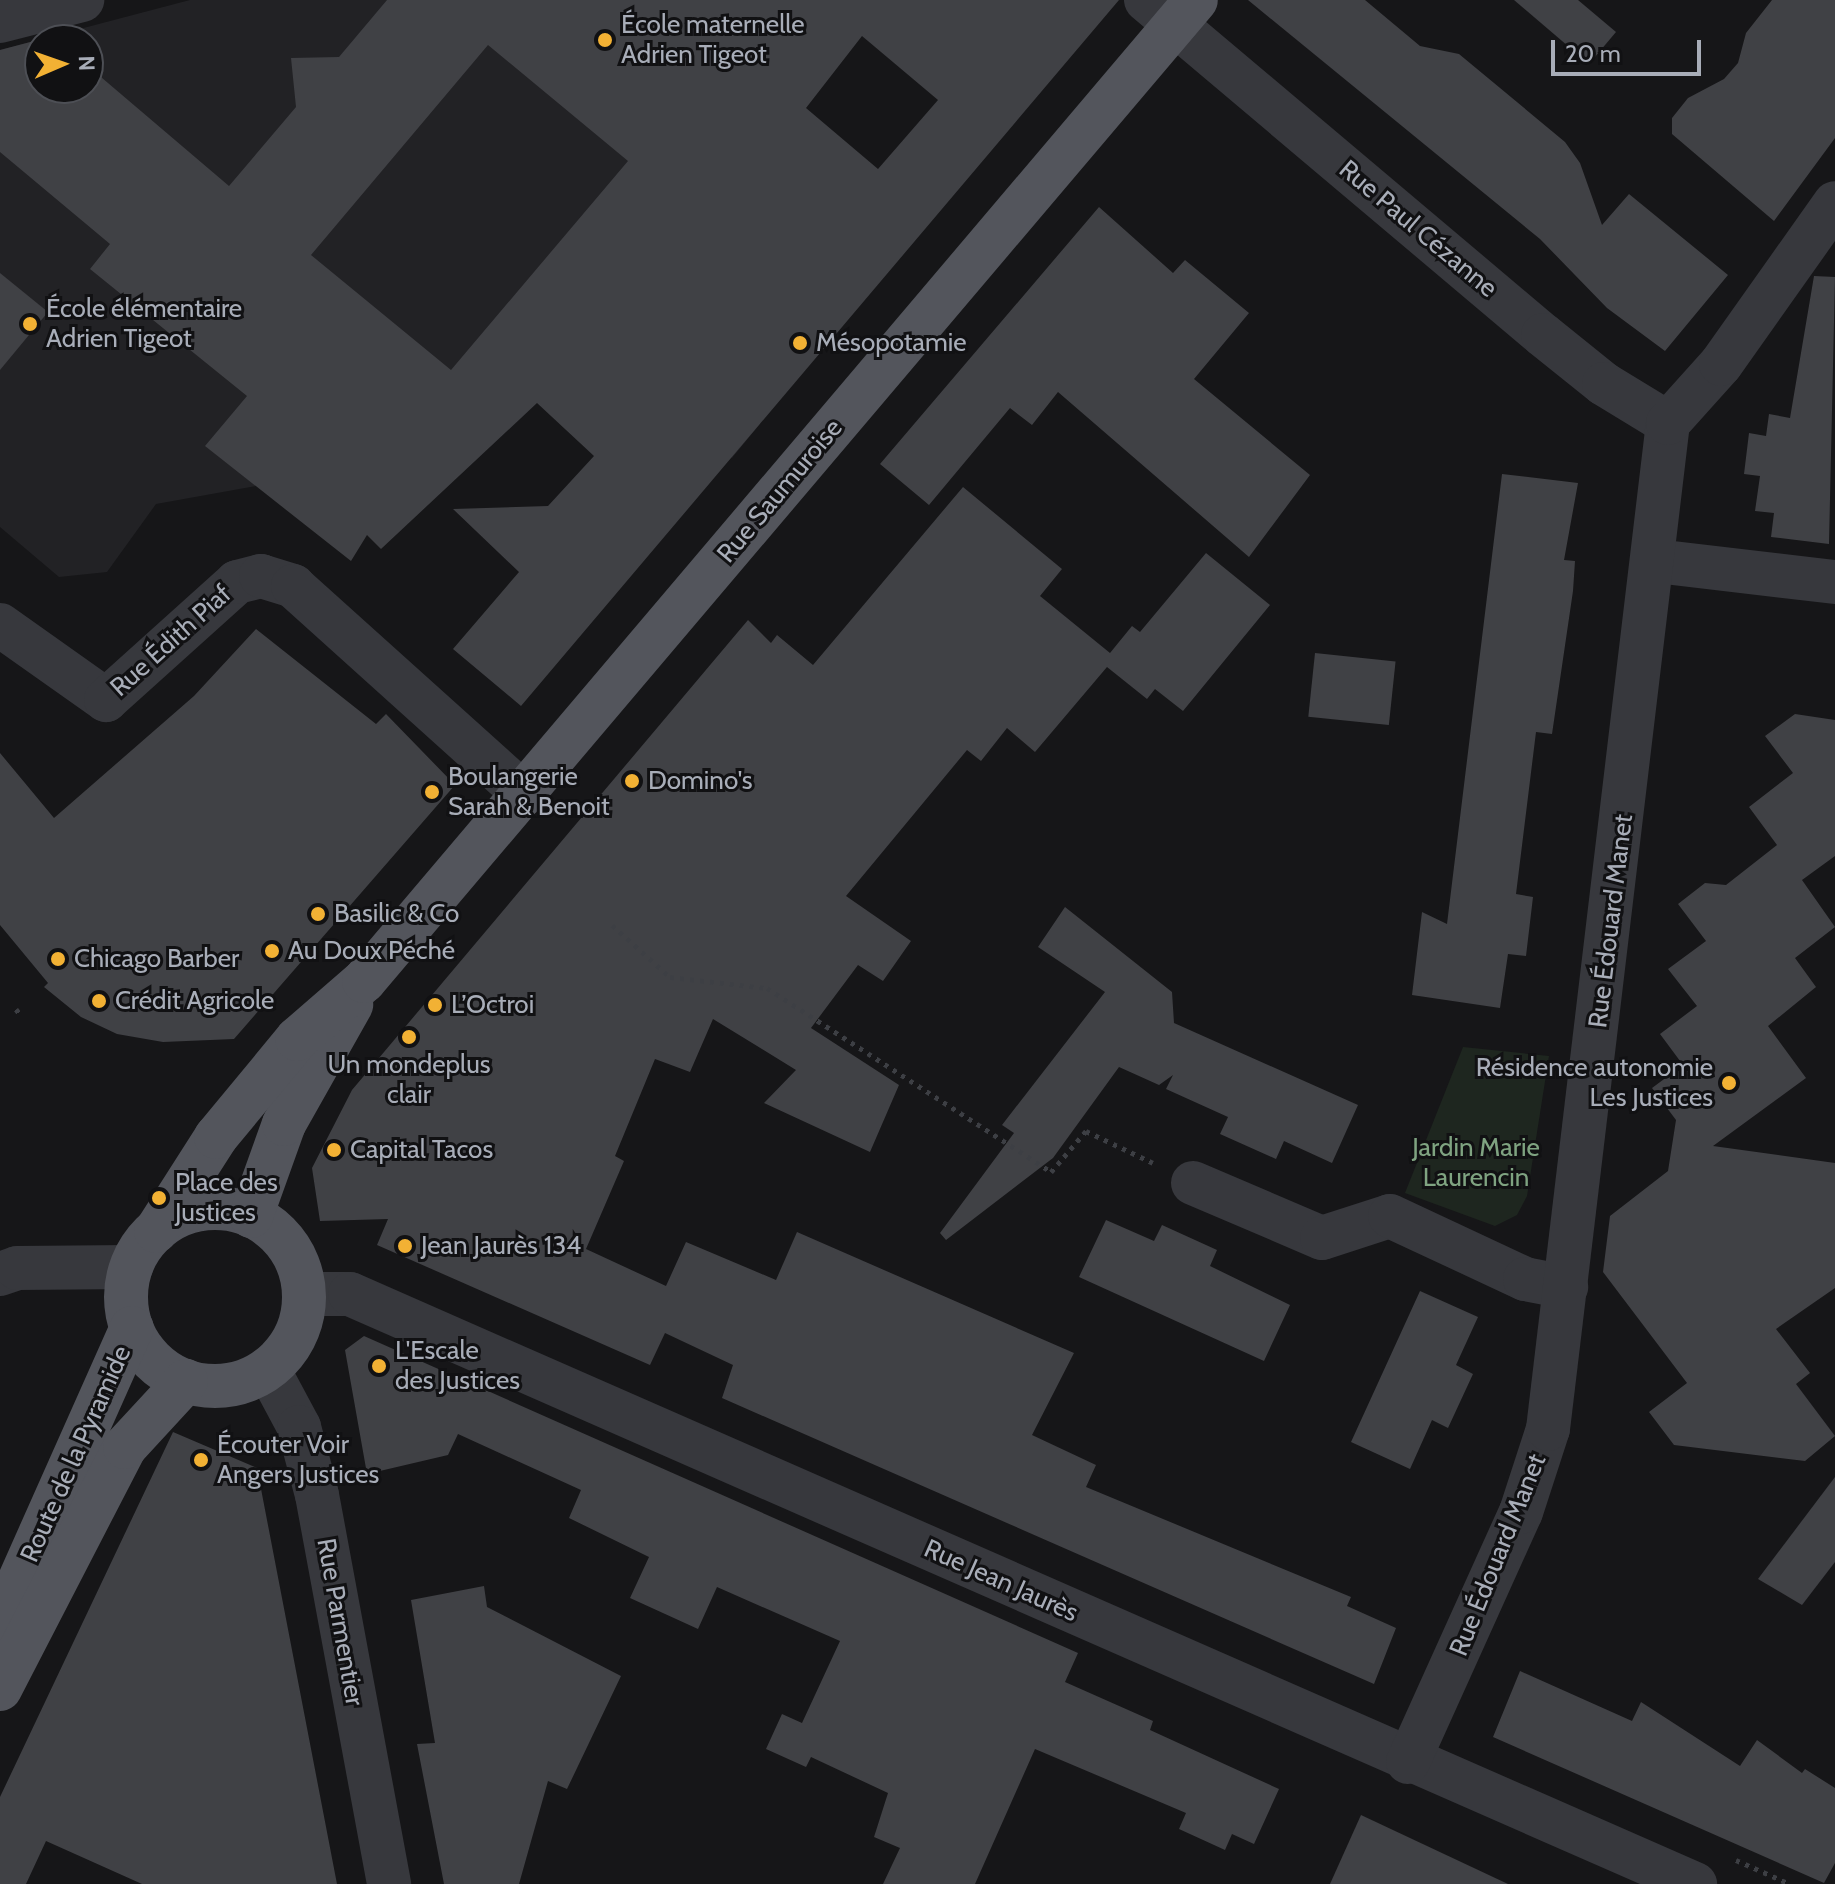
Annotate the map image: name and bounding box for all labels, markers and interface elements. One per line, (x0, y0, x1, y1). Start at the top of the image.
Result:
place label: École maternelle Adrien Tigeot (621, 9, 805, 70)
north arrow (24, 24, 104, 104)
scale bar (1555, 24, 1705, 74)
marker: École maternelle Adrien Tigeot (596, 31, 614, 49)
text: 20 m (1565, 39, 1621, 68)
text: N (73, 55, 100, 71)
street label: Rue Paul Cézanne (1333, 154, 1503, 304)
place label: École élémentaire Adrien Tigeot (46, 293, 242, 354)
marker: École élémentaire Adrien Tigeot (21, 315, 39, 333)
place label: Mésopotamie (816, 327, 967, 359)
marker: Mésopotamie (791, 334, 809, 352)
street label: Rue Saumuroise (711, 413, 849, 569)
street label: Rue Édith Piaf (104, 579, 238, 703)
place label: Boulangerie Sarah & Benoit (448, 761, 610, 822)
place label: Domino's (648, 765, 753, 797)
marker: Domino's (623, 772, 641, 790)
marker: Boulangerie Sarah & Benoit (423, 783, 441, 801)
street label: Rue Édouard Manet (1582, 812, 1640, 1030)
place label: Basilic & Co (334, 898, 459, 930)
marker: Basilic & Co (309, 905, 327, 923)
place label: Au Doux Péché (288, 935, 455, 967)
marker: Au Doux Péché (263, 942, 281, 960)
place label: Chicago Barber (74, 943, 239, 975)
marker: Chicago Barber (49, 950, 67, 968)
place label: Crédit Agricole (115, 985, 274, 1017)
place label: L’Octroi (451, 989, 534, 1021)
marker: Crédit Agricole (90, 992, 108, 1010)
marker: L’Octroi (426, 996, 444, 1014)
marker: Un mondeplus clair (400, 1028, 418, 1046)
place label: Un mondeplus clair (327, 1049, 491, 1110)
place label: Résidence autonomie Les Justices (1476, 1052, 1713, 1114)
marker: Résidence autonomie Les Justices (1720, 1074, 1738, 1092)
park label: Jardin Marie Laurencin (1412, 1132, 1540, 1194)
place label: Capital Tacos (350, 1134, 493, 1166)
marker: Capital Tacos (325, 1141, 343, 1159)
place label: Place des Justices (175, 1167, 278, 1228)
marker: Place des Justices (150, 1189, 168, 1207)
place label: Jean Jaurès 134 (421, 1230, 581, 1262)
marker: Jean Jaurès 134 (396, 1237, 414, 1255)
place label: L'Escale des Justices (395, 1335, 520, 1396)
street label: Route de la Pyramide (14, 1341, 138, 1567)
marker: L'Escale des Justices (370, 1357, 388, 1375)
place label: Écouter Voir Angers Justices (217, 1429, 379, 1490)
street label: Rue Édouard Manet (1443, 1449, 1553, 1661)
marker: Écouter Voir Angers Justices (192, 1451, 210, 1469)
street label: Rue Jean Jaurès (919, 1533, 1083, 1629)
street label: Rue Parmentier (310, 1536, 370, 1708)

